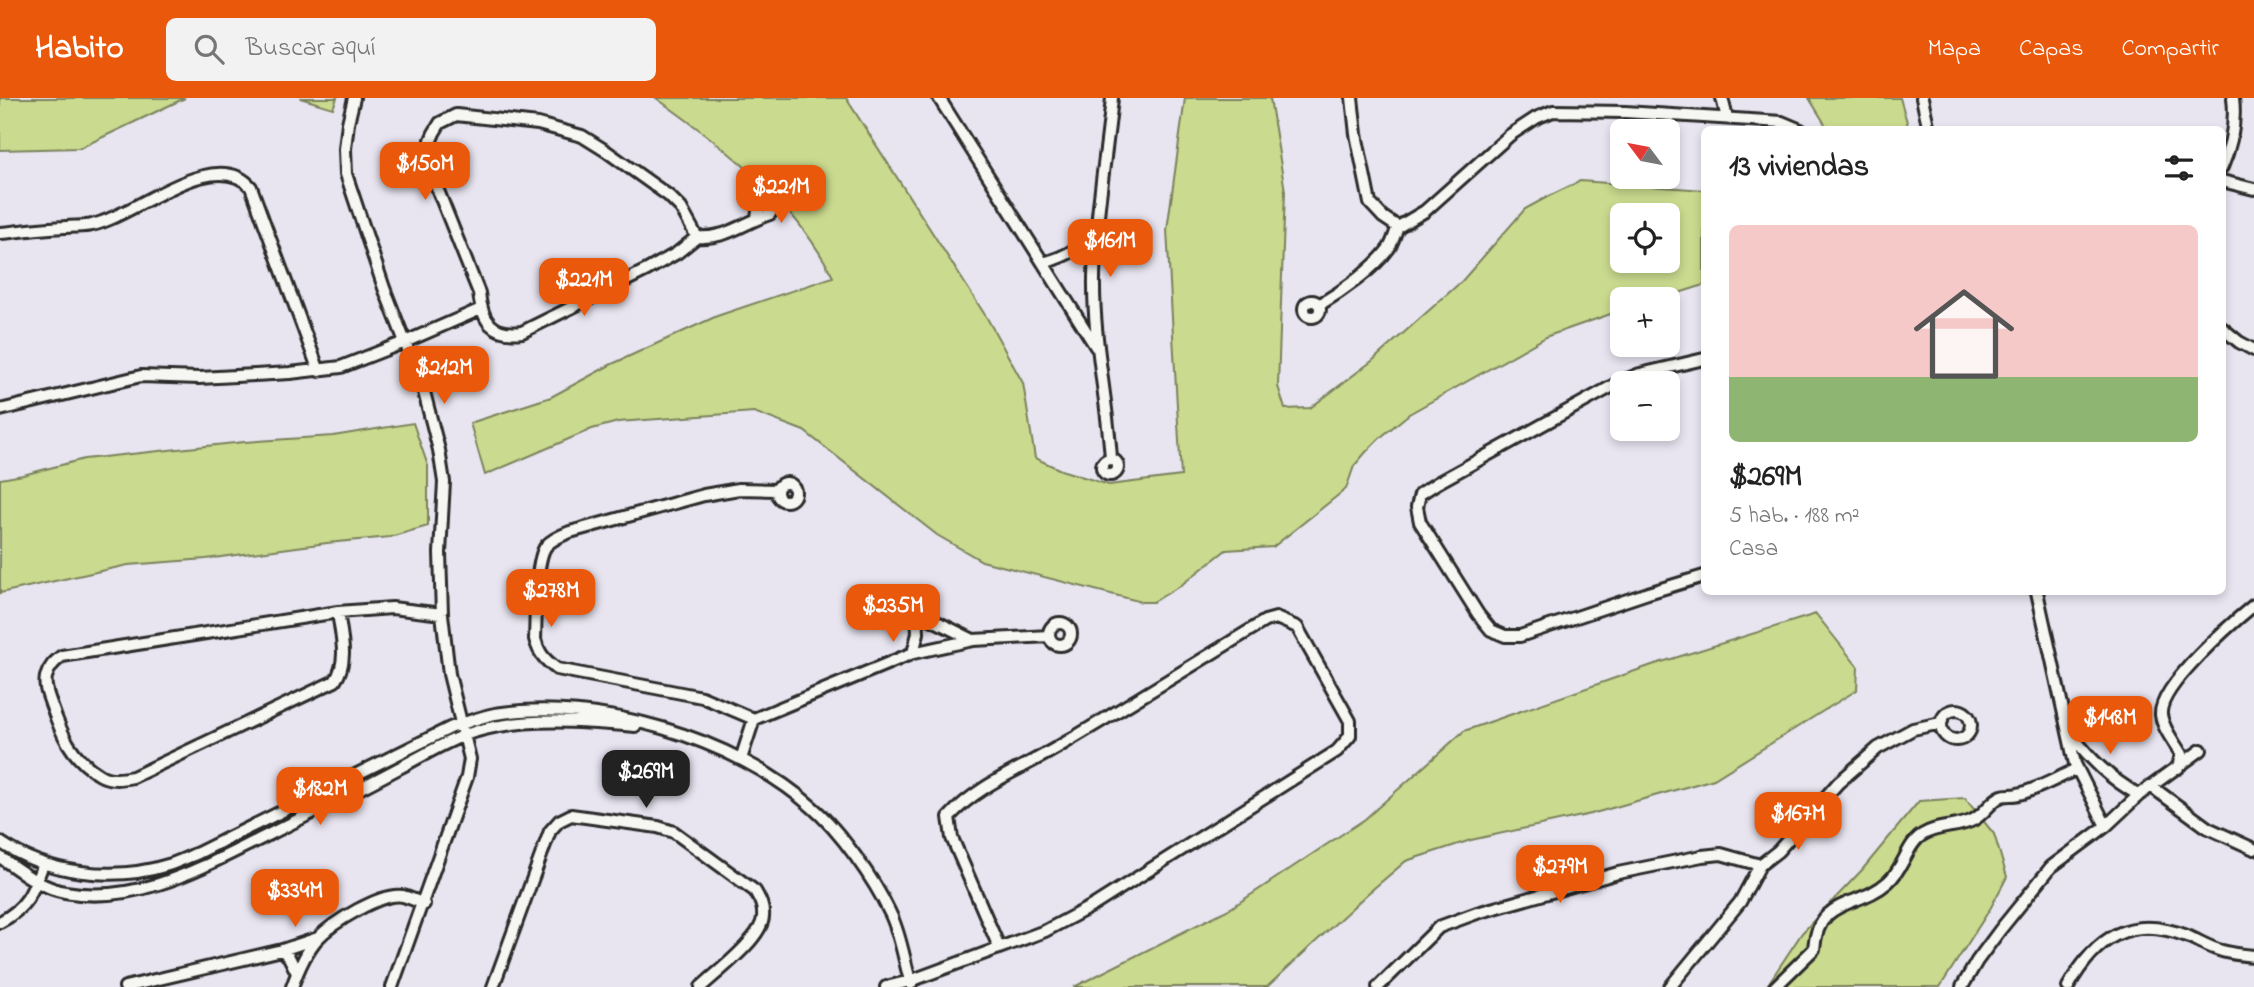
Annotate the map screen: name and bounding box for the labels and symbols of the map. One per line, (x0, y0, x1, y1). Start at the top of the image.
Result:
north arrow (1610, 119, 1680, 189)
pin: $150M (376, 142, 474, 202)
pin: $221M (732, 166, 830, 225)
pin: $161M (1061, 220, 1159, 279)
pin: $221M (535, 258, 633, 318)
pin: $212M (395, 346, 493, 406)
pin: $278M (502, 570, 600, 629)
pin: $235M (844, 584, 942, 644)
pin: $148M (2061, 696, 2159, 756)
pin: $269M (597, 750, 695, 810)
pin: $182M (271, 768, 369, 827)
pin: $167M (1749, 792, 1847, 852)
pin: $279M (1511, 846, 1609, 905)
pin: $334M (246, 870, 344, 929)

